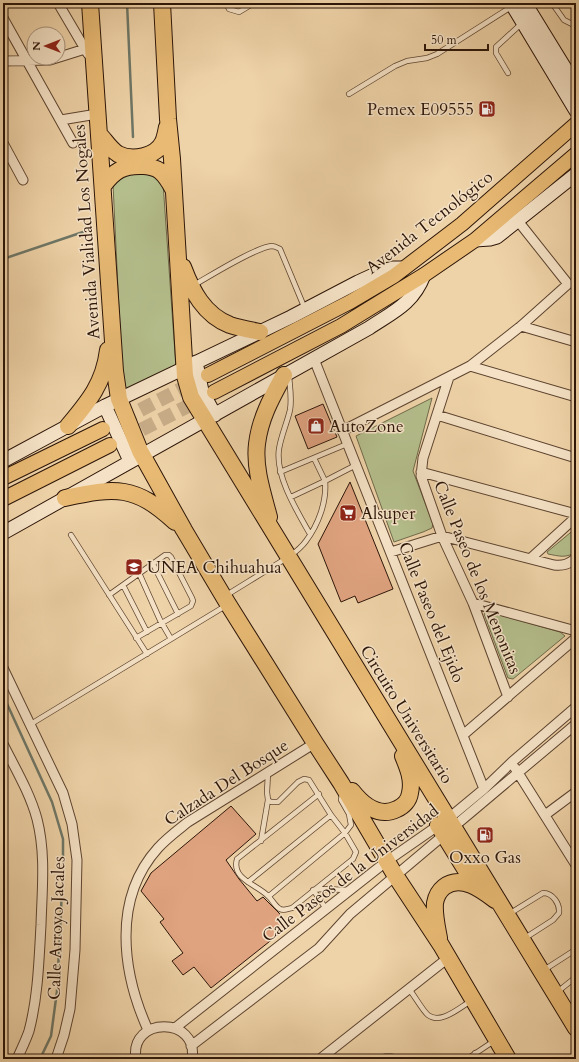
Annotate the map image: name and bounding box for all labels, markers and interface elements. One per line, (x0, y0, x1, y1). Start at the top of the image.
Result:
north arrow (26, 26, 66, 66)
scale bar (425, 26, 488, 52)
text: 50 m (431, 32, 458, 48)
text: N (29, 41, 44, 51)
place label: Pemex E09555 (367, 98, 474, 121)
fuel station icon: Pemex E09555 (477, 99, 497, 119)
street label: Avenida Vialidad Los Nogales (67, 123, 105, 340)
street label: Avenida Tecnológico (361, 166, 498, 279)
place label: AutoZone (329, 415, 404, 438)
shop icon: AutoZone (306, 416, 326, 436)
street label: Calle Paseo de los Menonitas (428, 477, 527, 677)
place label: Alsuper (361, 502, 416, 525)
supermarket icon: Alsuper (338, 503, 358, 523)
street label: Calle Paseo del Ejido (393, 538, 470, 686)
place label: UNEA Chihuahua (147, 556, 282, 579)
school or university icon: UNEA Chihuahua (124, 557, 144, 577)
street label: Circuito Universitario (355, 641, 459, 788)
street label: Calzada Del Bosque (160, 734, 293, 831)
street label: Calle Paseos de la Universidad (257, 799, 443, 948)
fuel station icon: Oxxo Gas (475, 825, 495, 845)
place label: Oxxo Gas (449, 846, 521, 869)
street label: Calle Arroyo Jacales (43, 856, 71, 1000)

